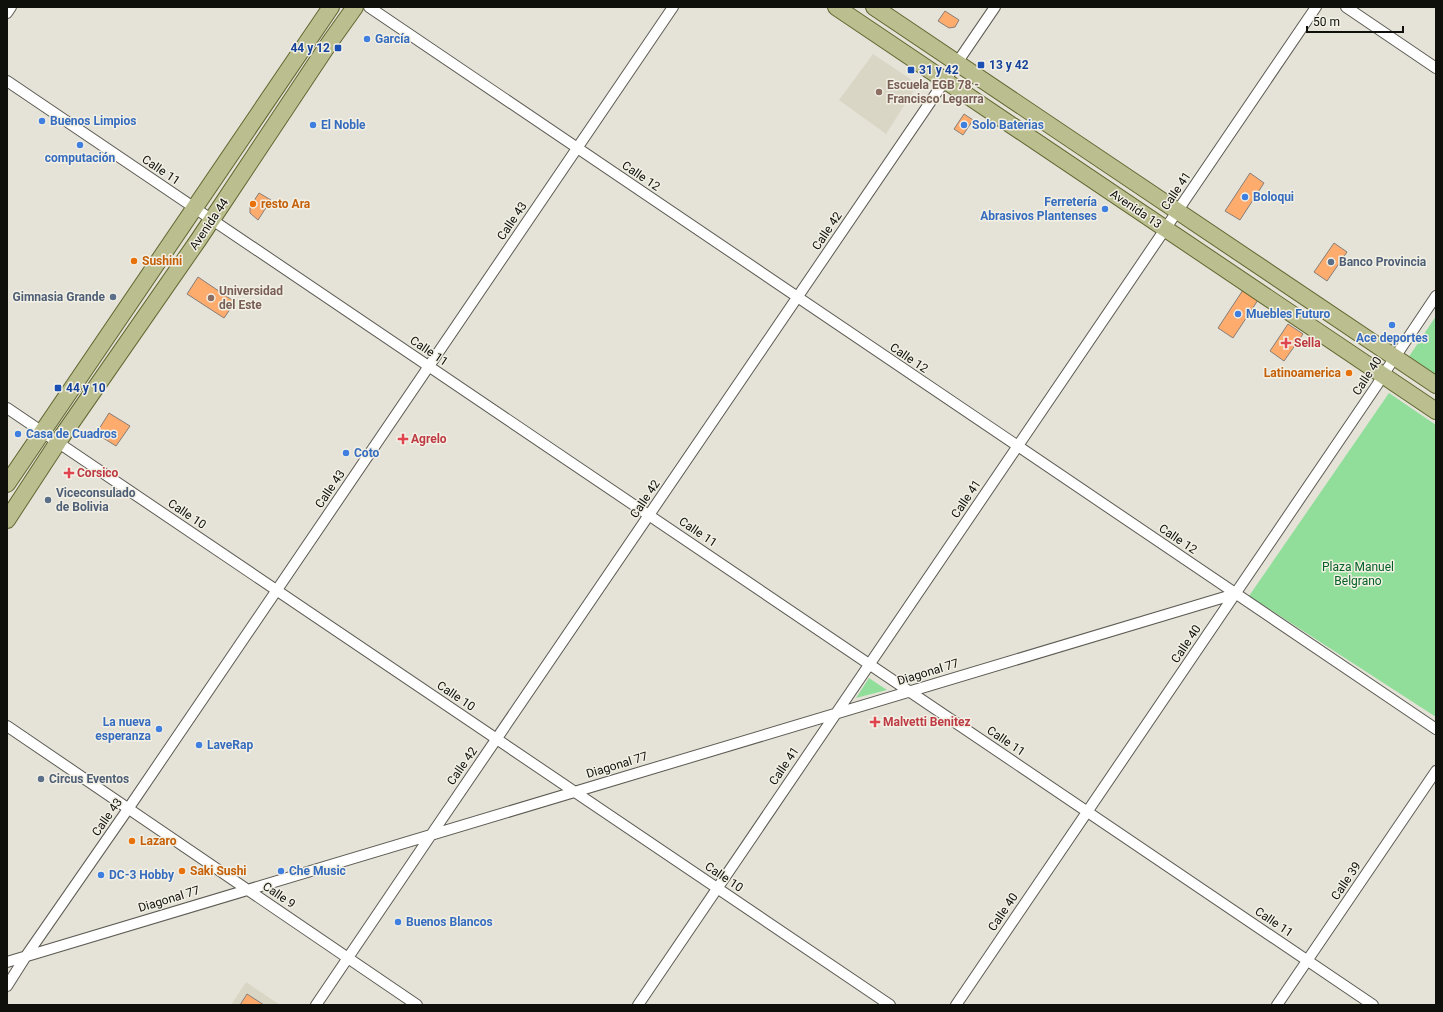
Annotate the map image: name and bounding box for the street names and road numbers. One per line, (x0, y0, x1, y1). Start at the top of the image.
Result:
street label: Calle 11 (139, 152, 183, 188)
street label: Calle 12 (619, 158, 663, 194)
street label: Calle 41 (1158, 169, 1194, 213)
street label: Avenida 13 (1108, 187, 1164, 231)
street label: Avenida 44 (187, 195, 231, 252)
street label: Calle 43 (494, 199, 530, 243)
street label: Calle 42 (809, 209, 845, 253)
street label: Calle 11 (407, 333, 451, 369)
street label: Calle 12 (887, 340, 931, 376)
street label: Calle 40 (1349, 354, 1385, 398)
street label: Calle 43 (312, 467, 348, 511)
street label: Calle 42 (627, 477, 663, 521)
street label: Calle 41 (948, 477, 984, 521)
street label: Calle 10 (165, 496, 209, 532)
street label: Calle 11 (676, 514, 720, 550)
street label: Calle 12 (1156, 521, 1200, 557)
street label: Calle 40 (1168, 622, 1204, 666)
street label: Diagonal 77 (896, 656, 961, 688)
street label: Calle 10 (434, 678, 478, 714)
street label: Calle 11 (984, 723, 1028, 759)
street label: Calle 42 (444, 744, 480, 788)
street label: Calle 41 (766, 744, 802, 788)
street label: Diagonal 77 (585, 749, 650, 781)
street label: Calle 43 (89, 795, 125, 839)
street label: Calle 10 (702, 859, 746, 895)
street label: Calle 39 (1328, 859, 1364, 903)
street label: Calle 9 (260, 879, 298, 911)
street label: Diagonal 77 (137, 883, 202, 915)
street label: Calle 40 (985, 890, 1021, 934)
street label: Calle 11 (1252, 904, 1296, 940)

